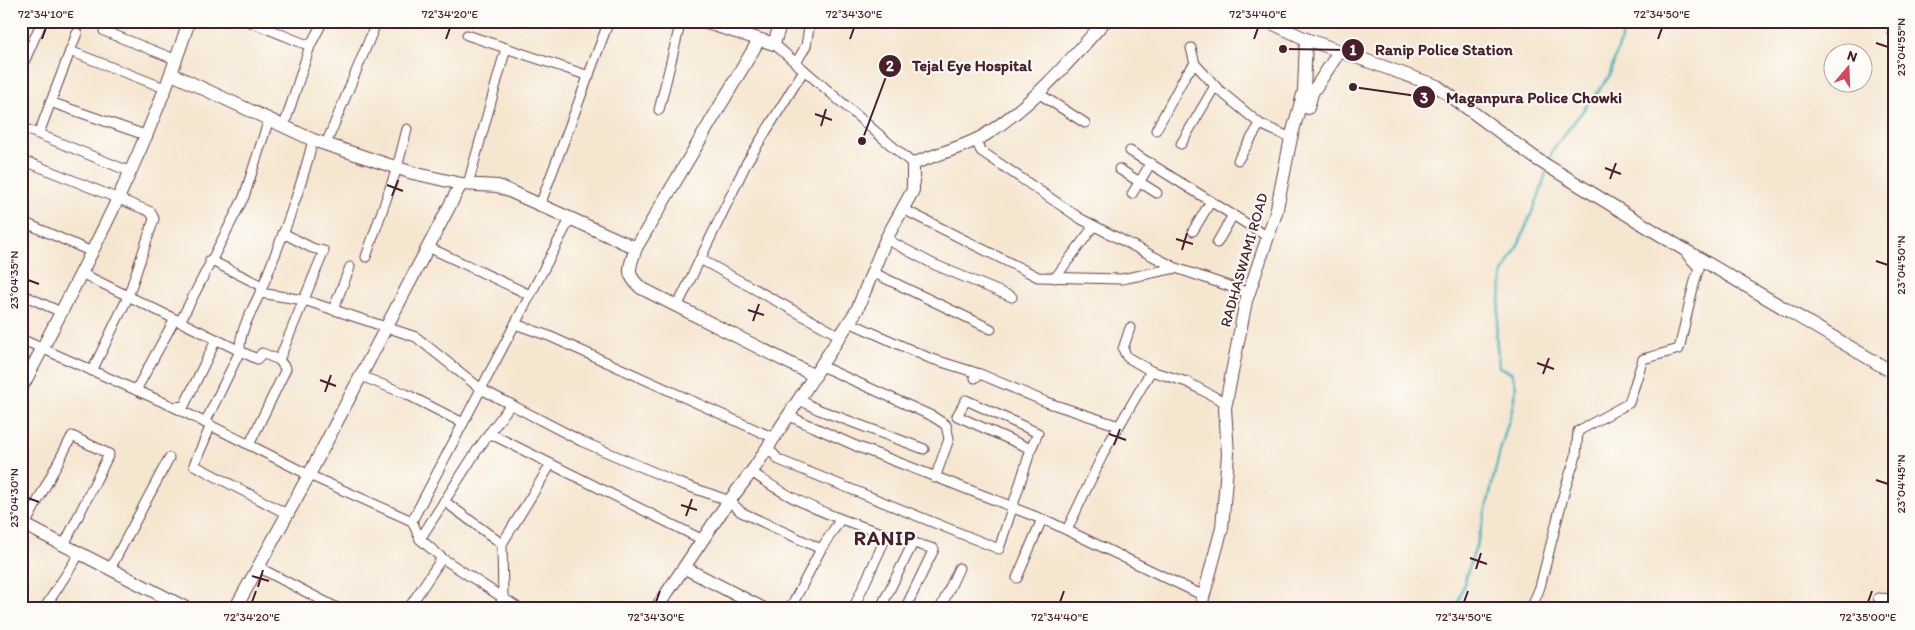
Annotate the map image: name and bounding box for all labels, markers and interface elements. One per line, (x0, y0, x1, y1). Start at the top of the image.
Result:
text: 72°34'10"E (18, 7, 74, 21)
text: 72°34'20"E (422, 7, 479, 21)
text: 72°34'30"E (826, 7, 883, 21)
text: 72°34'40"E (1229, 7, 1287, 21)
text: 72°34'50"E (1634, 7, 1691, 21)
text: 23°04'55"N (1894, 18, 1908, 76)
callout: Ranip Police Station (1340, 34, 1522, 65)
text: Ranip Police Station (1375, 40, 1514, 60)
text: 1 (1350, 41, 1357, 59)
north arrow (1822, 42, 1872, 92)
text: N (1845, 47, 1859, 66)
callout: Tejal Eye Hospital (877, 50, 1042, 81)
text: Tejal Eye Hospital (911, 56, 1032, 76)
text: 2 (886, 57, 894, 75)
callout: Maganpura Police Chowki (1411, 82, 1632, 113)
text: Maganpura Police Chowki (1446, 88, 1622, 108)
text: 3 (1420, 89, 1428, 107)
street label: RADHASWAMI ROAD (1216, 191, 1272, 329)
text: 23°04'50"N (1894, 235, 1908, 295)
text: 23°04'35"N (7, 251, 21, 309)
text: 23°04'45"N (1894, 454, 1908, 514)
text: 23°04'30"N (7, 468, 21, 528)
district label: RANIP (854, 526, 916, 550)
text: 72°34'20"E (224, 610, 281, 624)
text: 72°34'30"E (628, 610, 685, 624)
text: 72°34'40"E (1031, 610, 1089, 624)
text: 72°34'50"E (1436, 610, 1493, 624)
text: 72°35'00"E (1840, 610, 1897, 624)

